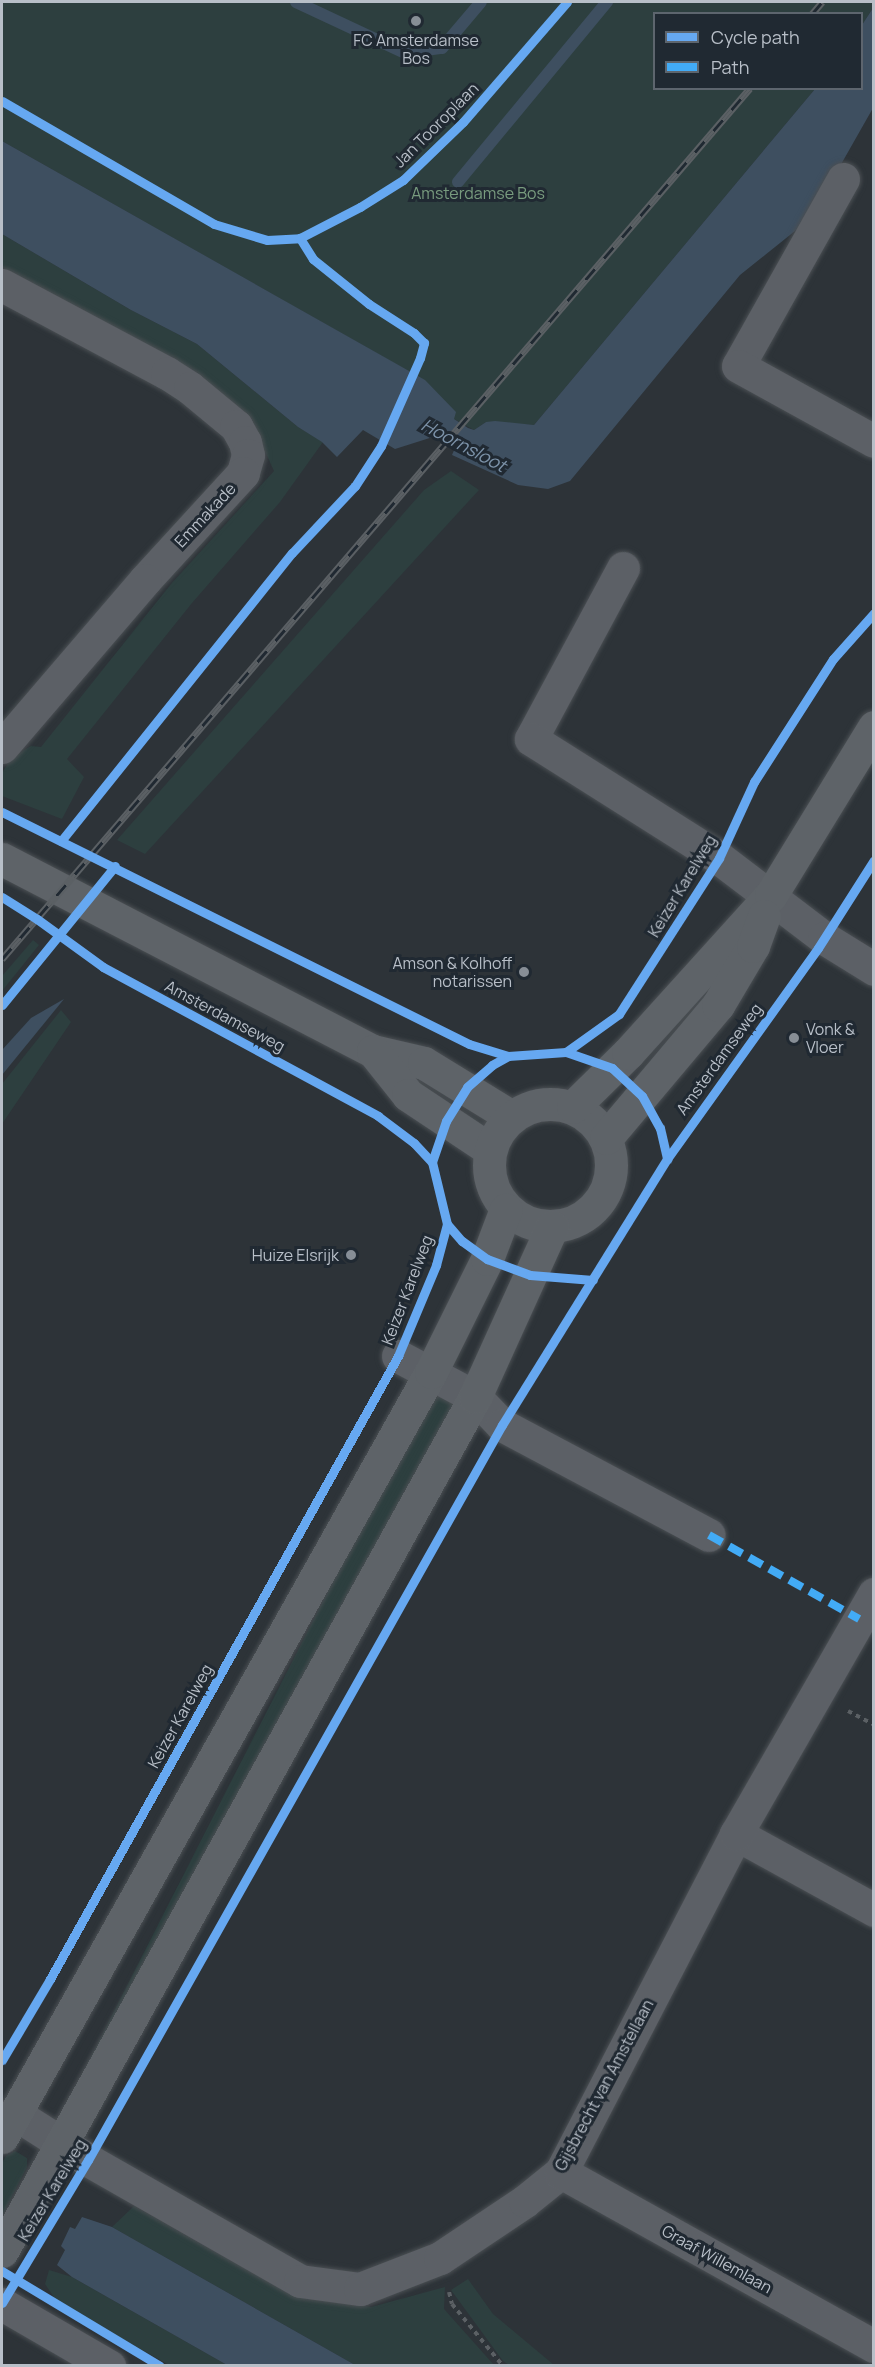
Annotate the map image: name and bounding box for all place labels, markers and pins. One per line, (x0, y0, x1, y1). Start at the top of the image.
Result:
marker: FC Amsterdamse Bos (409, 14, 423, 28)
place label: FC Amsterdamse Bos (353, 30, 479, 68)
place label: Amson & Kolhoff notarissen (392, 953, 512, 991)
marker: Amson & Kolhoff notarissen (517, 965, 531, 979)
place label: Vonk & Vloer (806, 1019, 855, 1057)
marker: Vonk & Vloer (787, 1031, 801, 1045)
place label: Huize Elsrijk (252, 1245, 339, 1265)
marker: Huize Elsrijk (344, 1248, 358, 1262)

